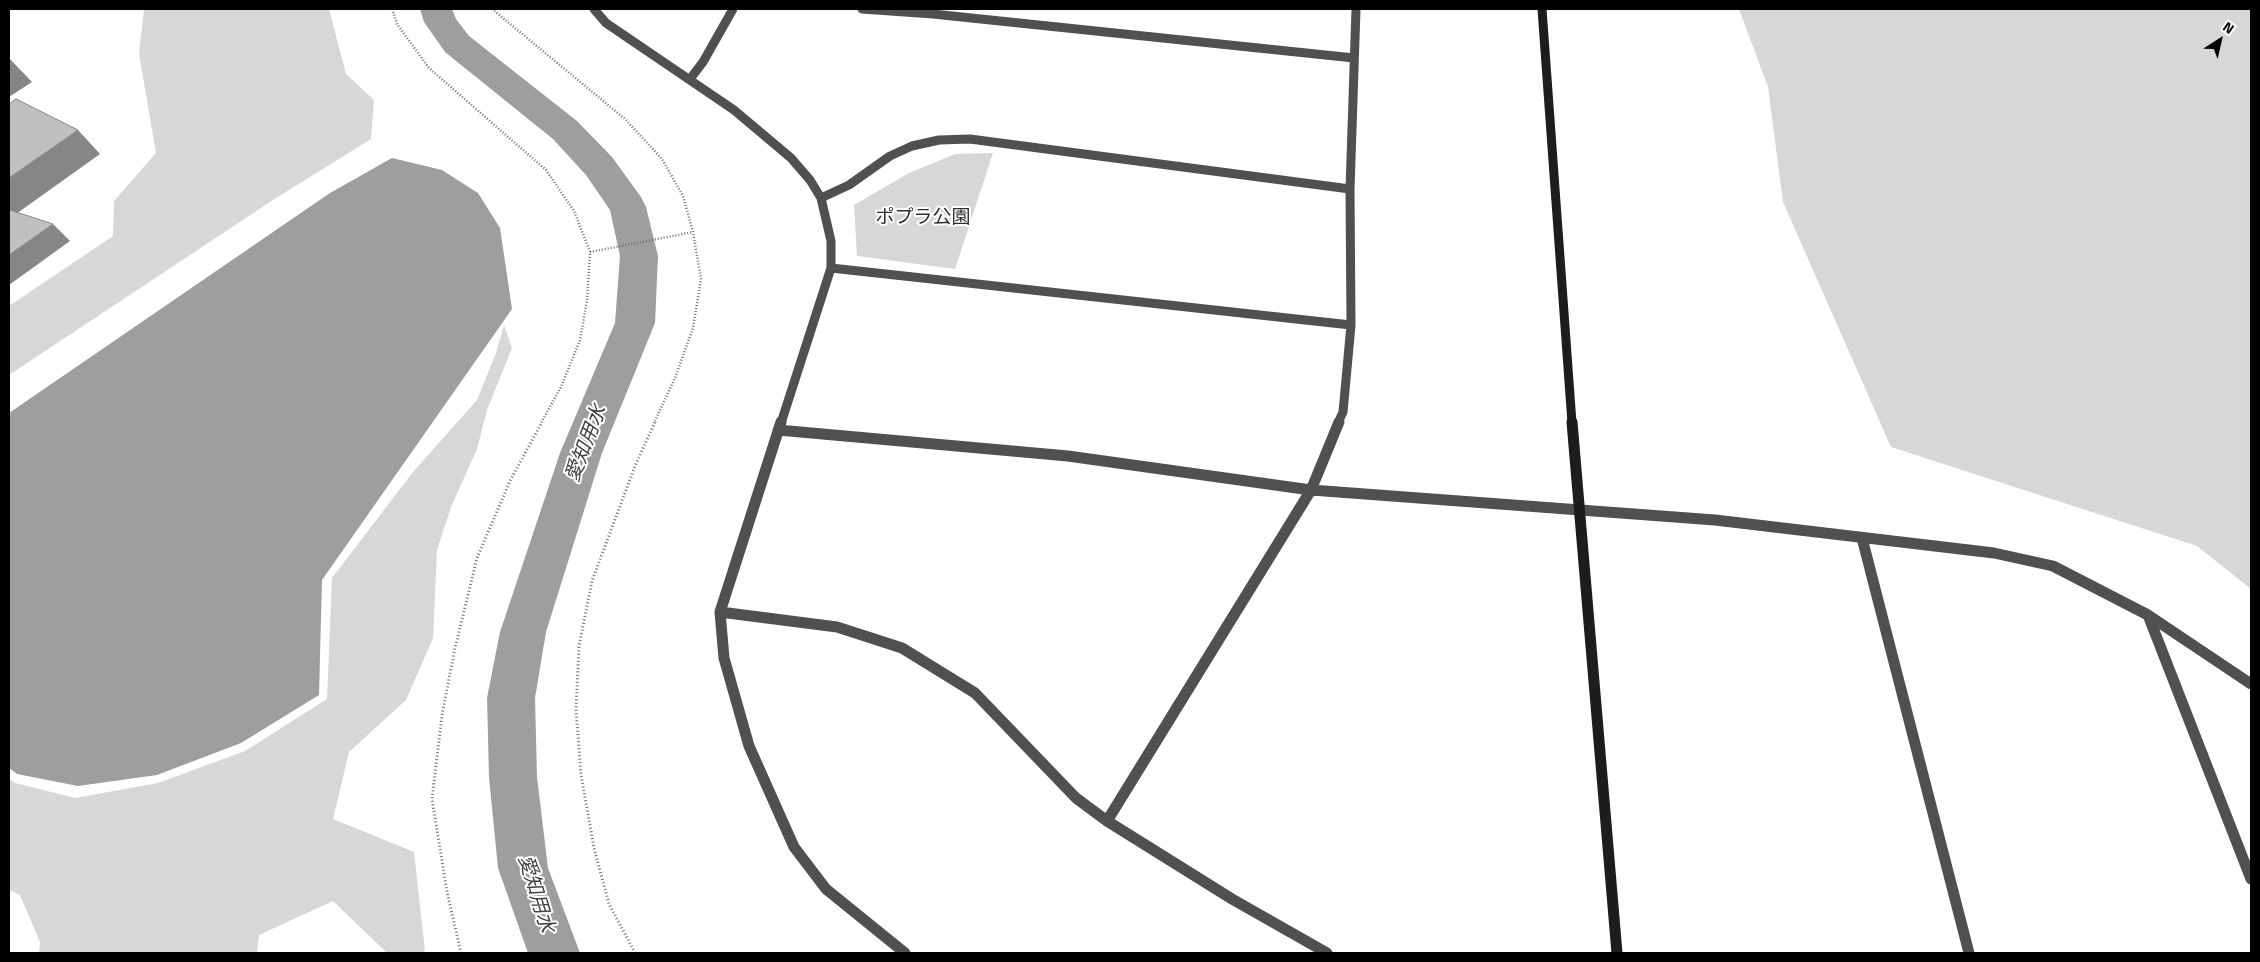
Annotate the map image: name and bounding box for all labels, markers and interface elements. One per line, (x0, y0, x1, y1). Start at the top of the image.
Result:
north arrow (2195, 15, 2245, 65)
text: N (2219, 16, 2239, 39)
park label: ポプラ公園 (876, 207, 970, 229)
water label: 愛知用水 (561, 402, 613, 486)
water label: 愛知用水 (512, 852, 558, 936)

